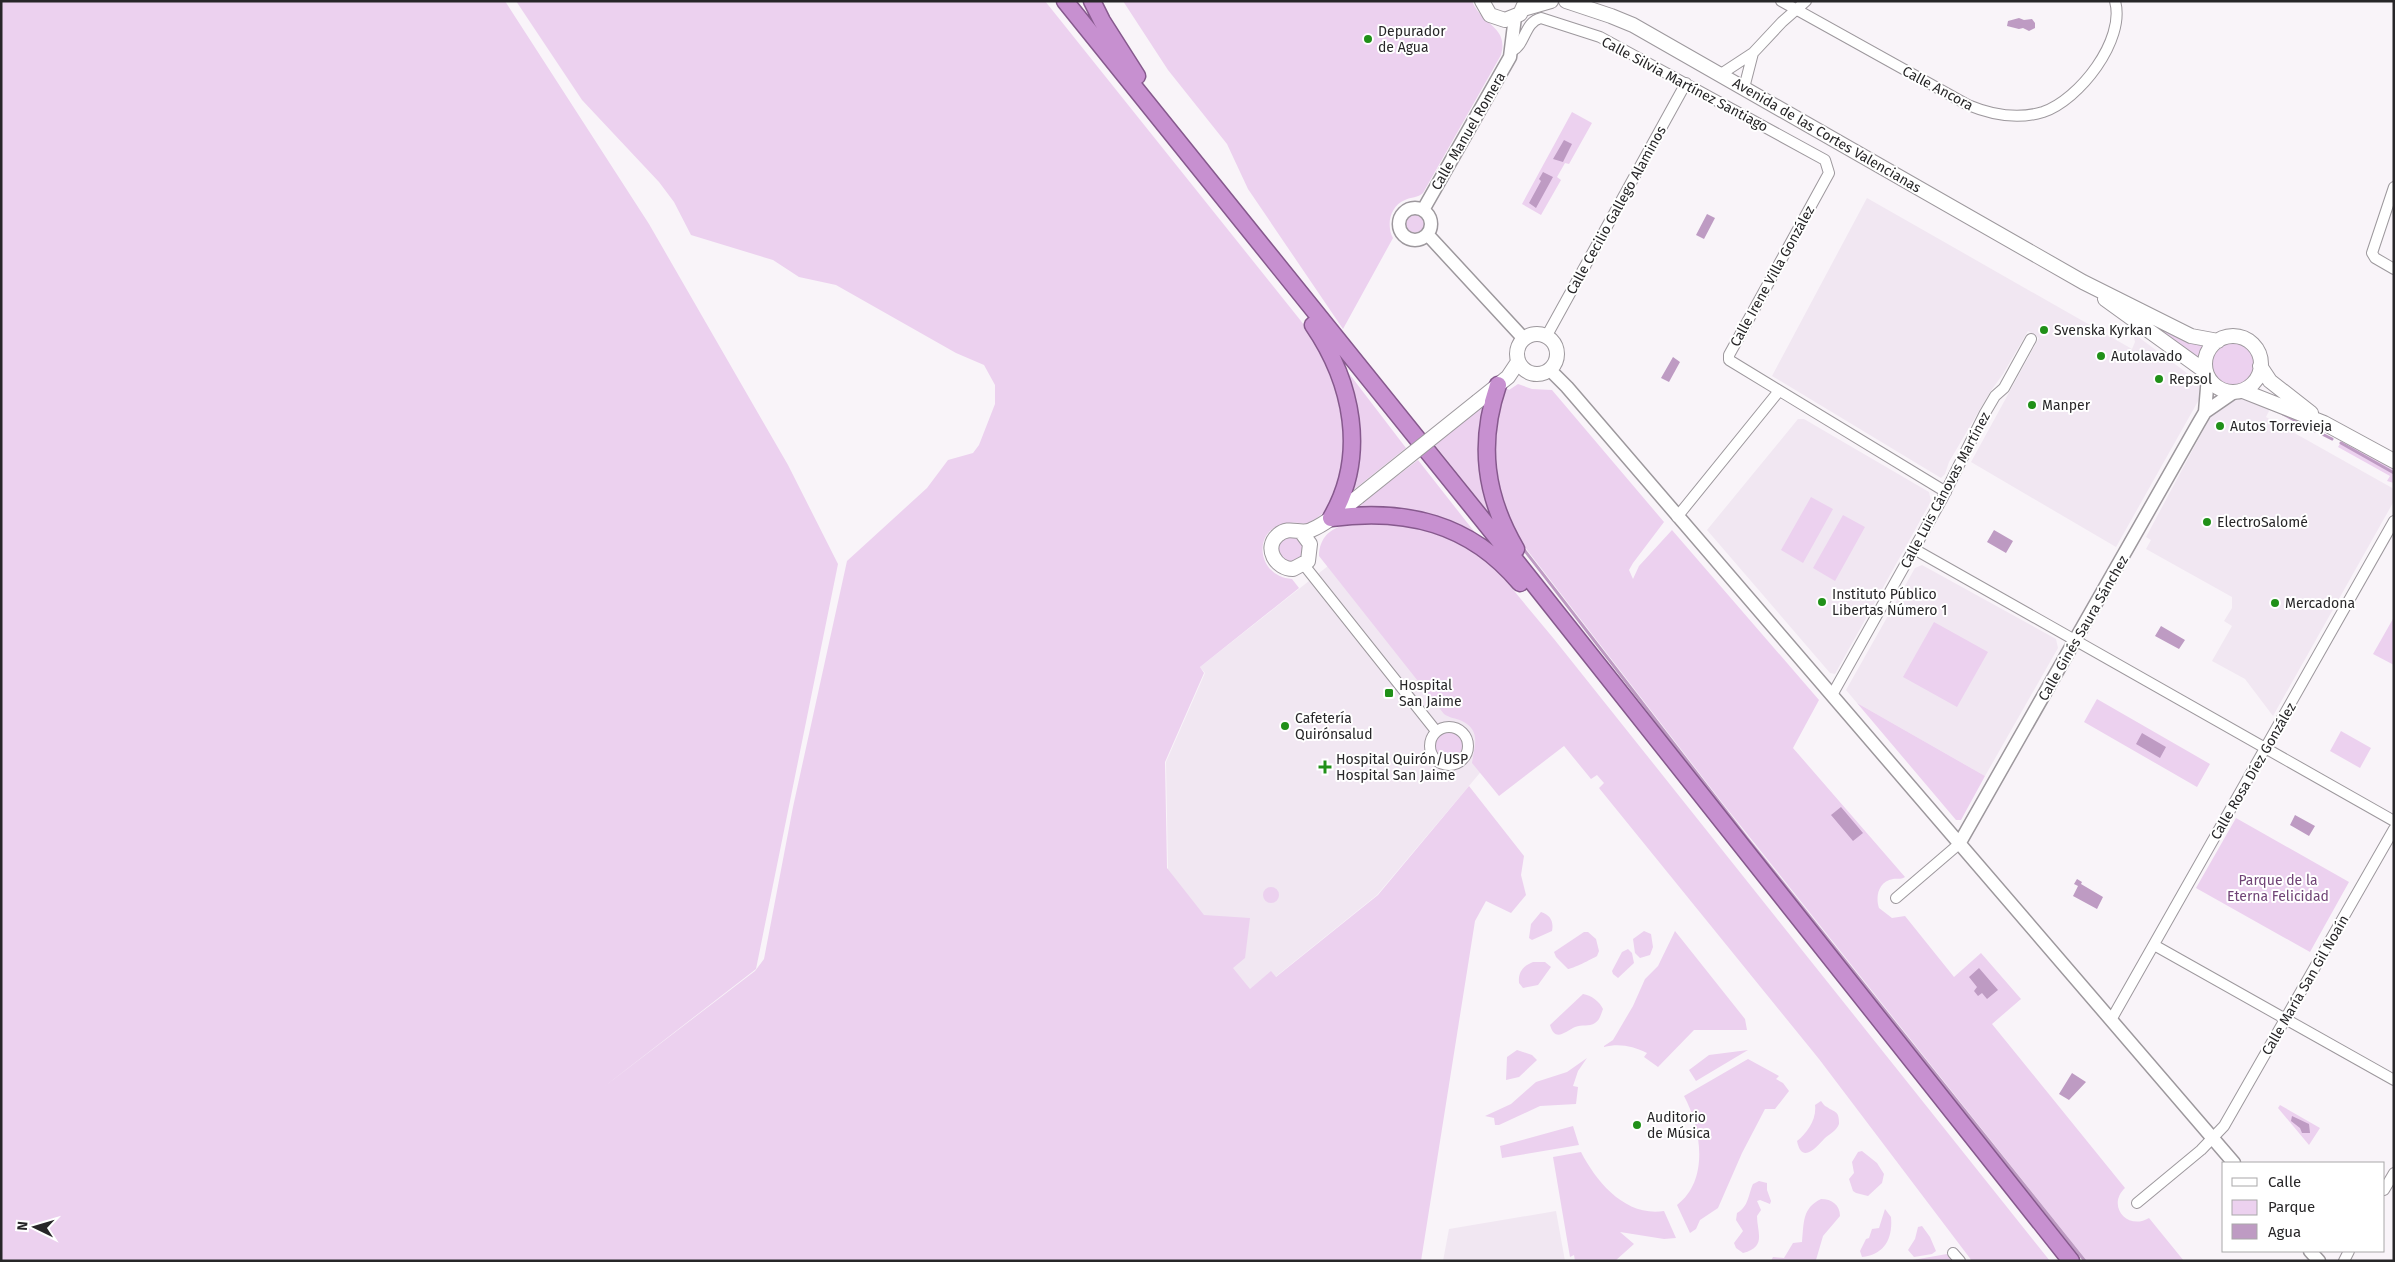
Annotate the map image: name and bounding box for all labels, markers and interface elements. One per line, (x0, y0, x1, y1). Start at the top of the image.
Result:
place label: Depurador de Agua (1378, 23, 1446, 56)
marker: Depurador de Agua (1362, 33, 1374, 45)
street label: Calle Silvia Martínez Santiago (1599, 33, 1771, 136)
street label: Calle Ancora (1899, 63, 1976, 114)
street label: Calle Manuel Romera (1428, 69, 1509, 193)
street label: Avenida de las Cortes Valencianas (1730, 74, 1924, 197)
street label: Calle Cecilio Gallego Alaminos (1563, 123, 1670, 297)
street label: Calle Irene Villa González (1727, 203, 1818, 350)
place label: Svenska Kyrkan (2054, 322, 2152, 339)
marker: Svenska Kyrkan (2038, 324, 2050, 336)
place label: Autolavado (2111, 348, 2182, 365)
marker: Autolavado (2095, 350, 2107, 362)
place label: Repsol (2169, 371, 2212, 388)
marker: Repsol (2153, 373, 2165, 385)
place label: Manper (2042, 397, 2091, 414)
marker: Manper (2026, 399, 2038, 411)
street label: Calle Luis Cánovas Martínez (1897, 409, 1994, 571)
place label: Autos Torrevieja (2230, 418, 2332, 435)
marker: Autos Torrevieja (2214, 420, 2226, 432)
place label: ElectroSalomé (2217, 514, 2308, 531)
marker: ElectroSalomé (2201, 516, 2213, 528)
street label: Calle Ginés Saura Sánchez (2035, 552, 2132, 704)
place label: Instituto Público Libertas Número 1 (1832, 586, 1947, 619)
place label: Mercadona (2285, 595, 2355, 612)
marker: Instituto Público Libertas Número 1 (1816, 596, 1828, 608)
marker: Mercadona (2269, 597, 2281, 609)
place label: Hospital San Jaime (1399, 677, 1462, 710)
marker: Hospital San Jaime (1383, 687, 1395, 699)
street label: Calle Rosa Díez González (2207, 700, 2300, 843)
place label: Cafetería Quirónsalud (1295, 710, 1373, 743)
marker: Cafetería Quirónsalud (1279, 720, 1291, 732)
place label: Hospital Quirón/USP Hospital San Jaime (1336, 751, 1468, 784)
marker: Hospital Quirón/USP Hospital San Jaime (1318, 760, 1332, 774)
park label: Parque de la Eterna Felicidad (2227, 872, 2329, 905)
street label: Calle María San Gil Noaín (2258, 912, 2353, 1058)
place label: Auditorio de Música (1647, 1109, 1710, 1142)
marker: Auditorio de Música (1631, 1119, 1643, 1131)
legend (2222, 1162, 2385, 1252)
text: Calle (2268, 1173, 2301, 1191)
text: Parque (2268, 1198, 2315, 1216)
north arrow (10, 1202, 60, 1252)
text: N (14, 1221, 31, 1231)
text: Agua (2268, 1223, 2301, 1241)

